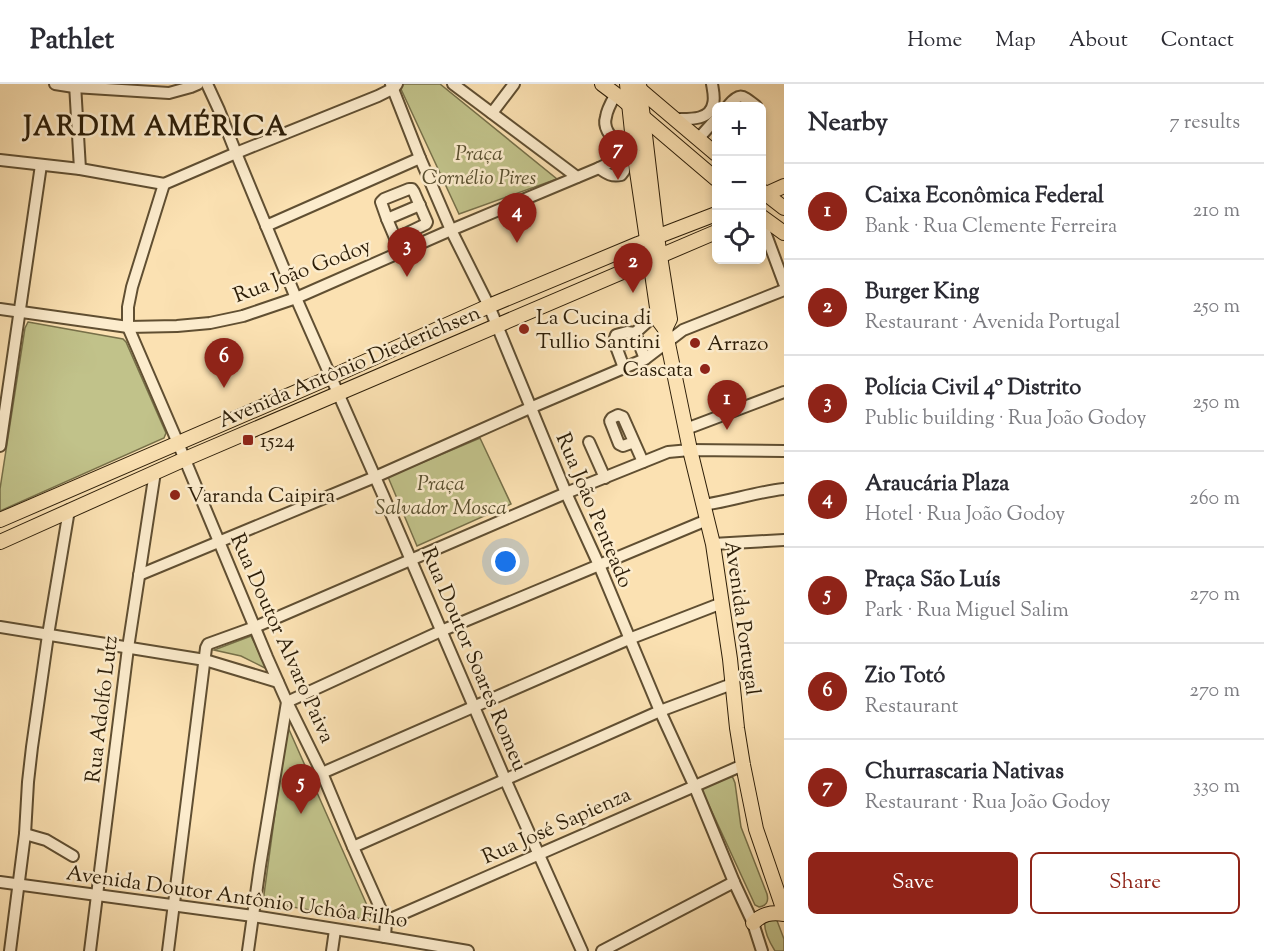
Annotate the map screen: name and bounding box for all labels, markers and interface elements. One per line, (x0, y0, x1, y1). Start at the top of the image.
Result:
text: Pathlet (30, 21, 114, 61)
text: Home (907, 26, 962, 56)
text: Map (995, 26, 1036, 56)
text: About (1069, 26, 1128, 56)
text: Contact (1161, 26, 1234, 56)
map controls (712, 102, 766, 264)
button: + (712, 102, 766, 156)
text: Nearby (808, 105, 888, 142)
district label: JARDIM AMÉRICA (22, 108, 288, 148)
text: 7 results (1169, 109, 1240, 138)
pin: 7 (598, 130, 638, 180)
park label: Praça Cornélio Pires (422, 140, 536, 194)
button: − (712, 156, 766, 210)
text: Caixa Econômica Federal (865, 181, 1104, 213)
pin: 4 (498, 194, 536, 243)
text: 1 (824, 197, 831, 226)
text: 210 m (1193, 197, 1240, 226)
button: locate (712, 210, 766, 264)
text: Bank · Rua Clemente Ferreira (865, 213, 1117, 242)
pin: 3 (388, 228, 426, 277)
street label: Rua João Godoy (230, 232, 376, 312)
pin: 2 (614, 244, 652, 293)
text: Burger King (865, 277, 979, 309)
text: 2 (823, 293, 832, 322)
text: 250 m (1192, 293, 1240, 322)
street label: Avenida Antônio Diederichsen (214, 299, 485, 437)
place label: La Cucina di Tullio Santini (536, 304, 661, 358)
text: Restaurant · Avenida Portugal (865, 309, 1120, 338)
marker: La Cucina di Tullio Santini (517, 322, 531, 336)
place label: Arrazo (707, 330, 769, 360)
marker: Arrazo (688, 336, 702, 350)
pin: 6 (204, 338, 244, 388)
place label: Cascata (623, 356, 693, 386)
marker: Cascata (698, 362, 712, 376)
text: Polícia Civil 4º Distrito (865, 373, 1081, 405)
pin: 1 (708, 380, 746, 430)
text: 3 (823, 389, 832, 418)
text: 250 m (1192, 389, 1240, 418)
text: Public building · Rua João Godoy (865, 405, 1146, 434)
place label: 1524 (260, 427, 295, 457)
street label: Rua João Penteado (547, 428, 639, 593)
marker: 1524 (241, 433, 255, 447)
text: Araucária Plaza (865, 469, 1009, 501)
park label: Praça Salvador Mosca (375, 470, 507, 524)
place label: Varanda Caipira (187, 482, 335, 512)
text: 4 (822, 485, 833, 514)
text: 260 m (1189, 485, 1240, 514)
marker: Varanda Caipira (168, 488, 182, 502)
text: Hotel · Rua João Godoy (865, 501, 1065, 530)
street label: Rua Doutor Alvaro Paiva (221, 529, 341, 749)
street label: Avenida Portugal (715, 539, 767, 698)
street label: Rua Doutor Soares Romeu (412, 543, 534, 776)
your location (491, 547, 520, 576)
text: Praça São Luís (865, 565, 1000, 597)
text: 5 (824, 581, 831, 610)
text: 270 m (1190, 581, 1240, 610)
text: Park · Rua Miguel Salim (865, 597, 1069, 626)
street label: Rua Adolfo Lutz (79, 634, 127, 785)
text: Zio Totó (865, 661, 945, 693)
text: 6 (823, 677, 832, 706)
text: 270 m (1190, 677, 1240, 706)
text: Restaurant (865, 693, 958, 722)
text: Churrascaria Nativas (865, 757, 1064, 789)
pin: 5 (282, 764, 320, 814)
text: 7 (822, 773, 833, 802)
text: 330 m (1193, 773, 1240, 802)
street label: Rua José Sapienza (478, 780, 636, 873)
text: Restaurant · Rua João Godoy (865, 789, 1110, 818)
button: Save (808, 852, 1018, 914)
button: Share (1030, 852, 1240, 914)
street label: Avenida Doutor Antônio Uchôa Filho (64, 859, 409, 937)

